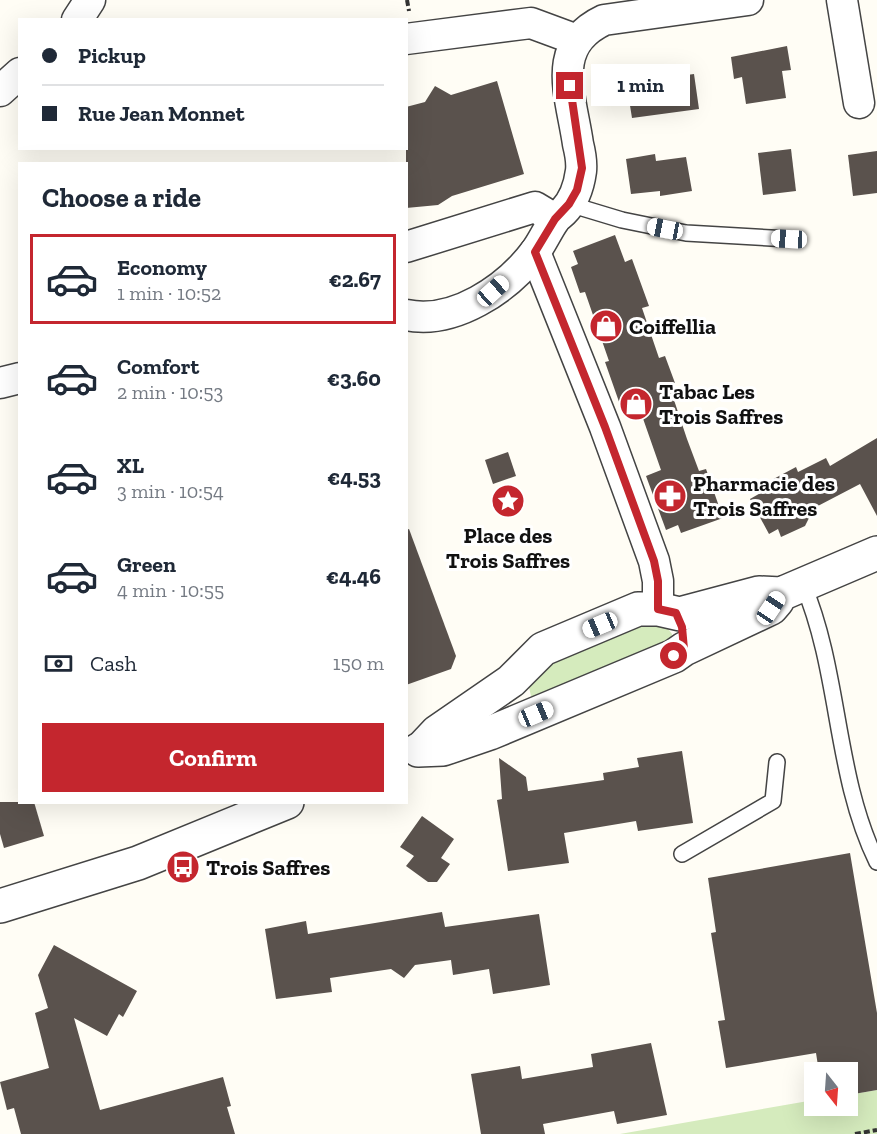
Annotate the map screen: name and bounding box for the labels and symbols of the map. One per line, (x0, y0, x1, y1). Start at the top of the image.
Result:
callout: 1 min (591, 65, 690, 107)
route end (556, 72, 583, 99)
car (646, 217, 684, 241)
car (771, 229, 807, 249)
car (474, 272, 512, 310)
shop icon: Coiffellia (588, 308, 624, 344)
place label: Coiffellia (629, 313, 716, 340)
place label: Tabac Les Trois Saffres (659, 378, 783, 430)
shop icon: Tabac Les Trois Saffres (618, 386, 654, 422)
place label: Pharmacie des Trois Saffres (693, 470, 835, 522)
pharmacy icon: Pharmacie des Trois Saffres (652, 478, 688, 514)
place icon: Place des Trois Saffres (490, 483, 526, 519)
place label: Place des Trois Saffres (446, 522, 570, 574)
car (753, 588, 789, 628)
car (580, 610, 620, 640)
route start (660, 642, 687, 669)
car (516, 699, 556, 729)
bus stop icon: Trois Saffres (165, 849, 201, 885)
place label: Trois Saffres (206, 854, 330, 881)
north arrow (804, 1062, 858, 1116)

